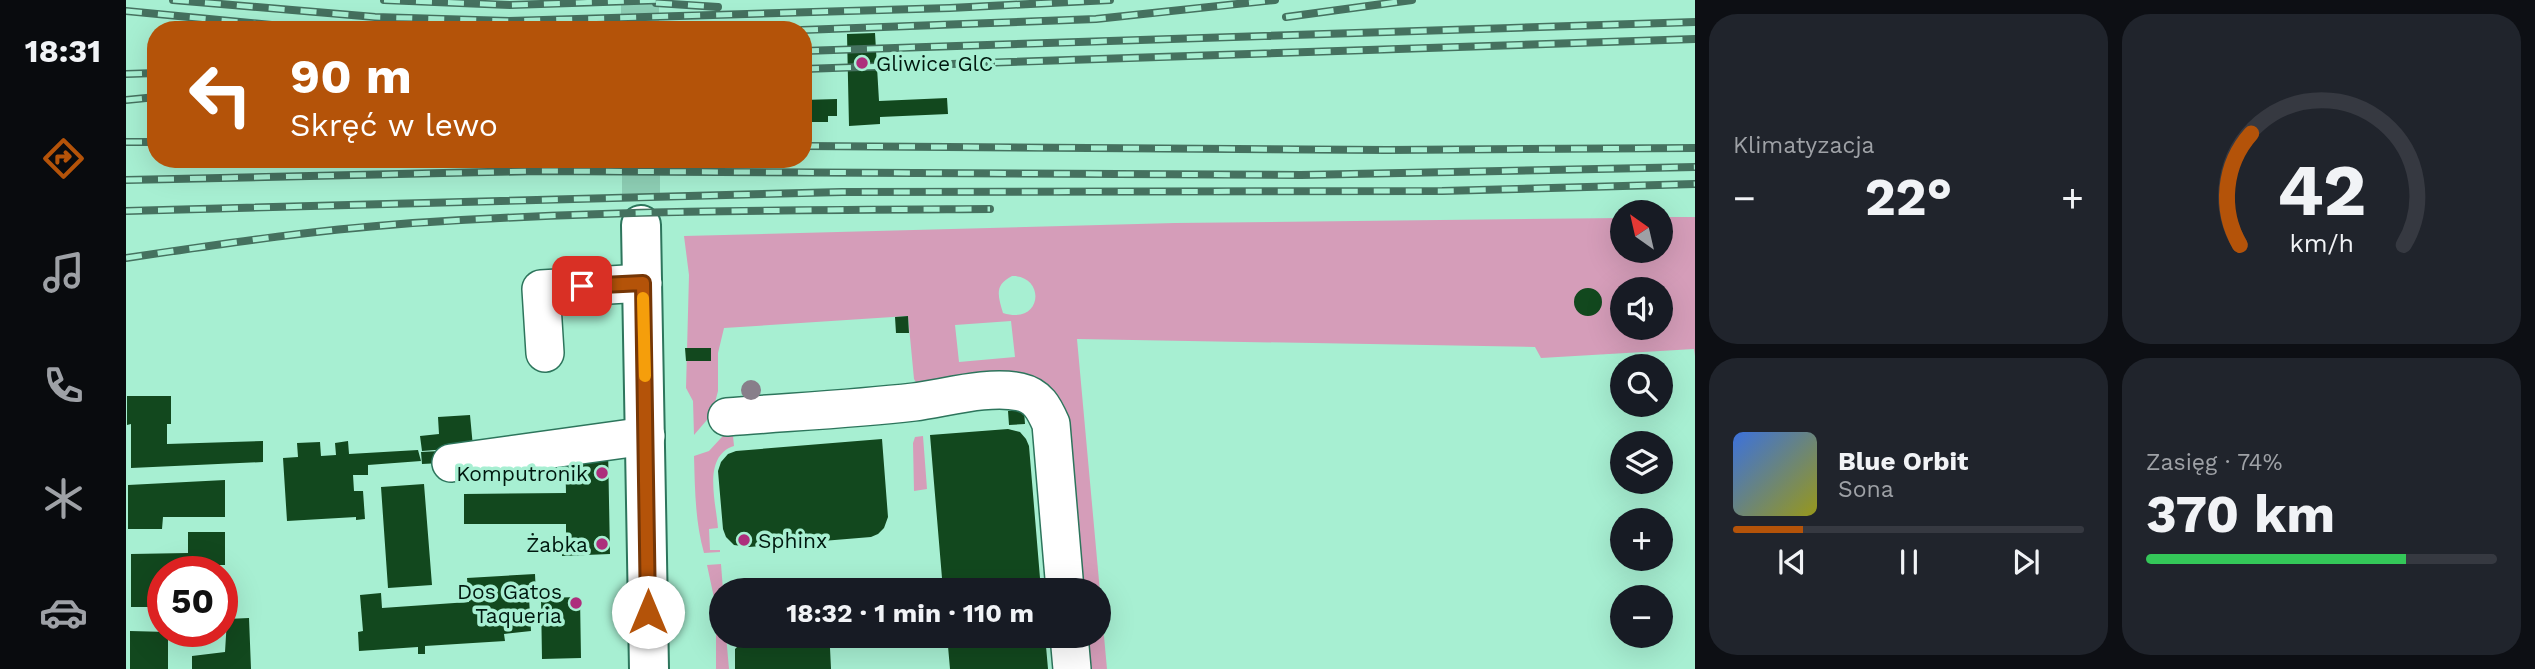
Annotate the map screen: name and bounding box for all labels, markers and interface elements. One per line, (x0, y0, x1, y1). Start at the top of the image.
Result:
text: 18:31 (25, 32, 101, 70)
text: 90 m (290, 47, 412, 105)
icon: left (175, 49, 266, 140)
place label: Gliwice GlC (876, 51, 993, 76)
marker: Gliwice GlC (854, 55, 870, 71)
text: Skręć w lewo (290, 106, 498, 144)
text: Klimatyzacja (1733, 132, 1875, 159)
icon: directions (39, 134, 88, 183)
text: 42 (2277, 147, 2366, 233)
text: 22° (1865, 167, 1952, 228)
text: − (1733, 176, 1756, 220)
text: + (2061, 176, 2084, 220)
north arrow (1610, 200, 1673, 262)
map controls (1610, 200, 1673, 648)
text: km/h (2289, 229, 2354, 258)
icon: music (39, 248, 88, 297)
pin (552, 256, 612, 316)
icon: arrive (563, 267, 601, 305)
button: sound (1610, 277, 1673, 340)
button: search (1610, 354, 1673, 417)
icon: phone (39, 361, 88, 410)
button: layers (1610, 431, 1673, 494)
text: Blue Orbit (1838, 446, 1968, 476)
text: Zasięg · 74% (2146, 449, 2282, 476)
place label: Komputronik (456, 461, 588, 486)
marker: Komputronik (594, 465, 610, 481)
icon: climate (39, 474, 88, 523)
text: Sona (1838, 476, 1894, 503)
text: 370 km (2146, 484, 2335, 545)
button: + (1610, 508, 1673, 571)
place label: Sphinx (758, 528, 827, 553)
place label: Żabka (526, 532, 588, 557)
marker: Sphinx (736, 532, 752, 548)
marker: Żabka (594, 536, 610, 552)
icon: previous (1773, 543, 1811, 581)
icon: pause (1890, 543, 1928, 581)
icon: next (2007, 543, 2045, 581)
speed limit sign: 50 (147, 556, 238, 647)
position arrow (611, 575, 685, 649)
place label: Dos Gatos Taqueria (457, 579, 562, 628)
button: − (1610, 585, 1673, 648)
icon: car (39, 588, 88, 637)
marker: Dos Gatos Taqueria (568, 595, 584, 611)
text: 18:32 · 1 min · 110 m (786, 598, 1034, 628)

